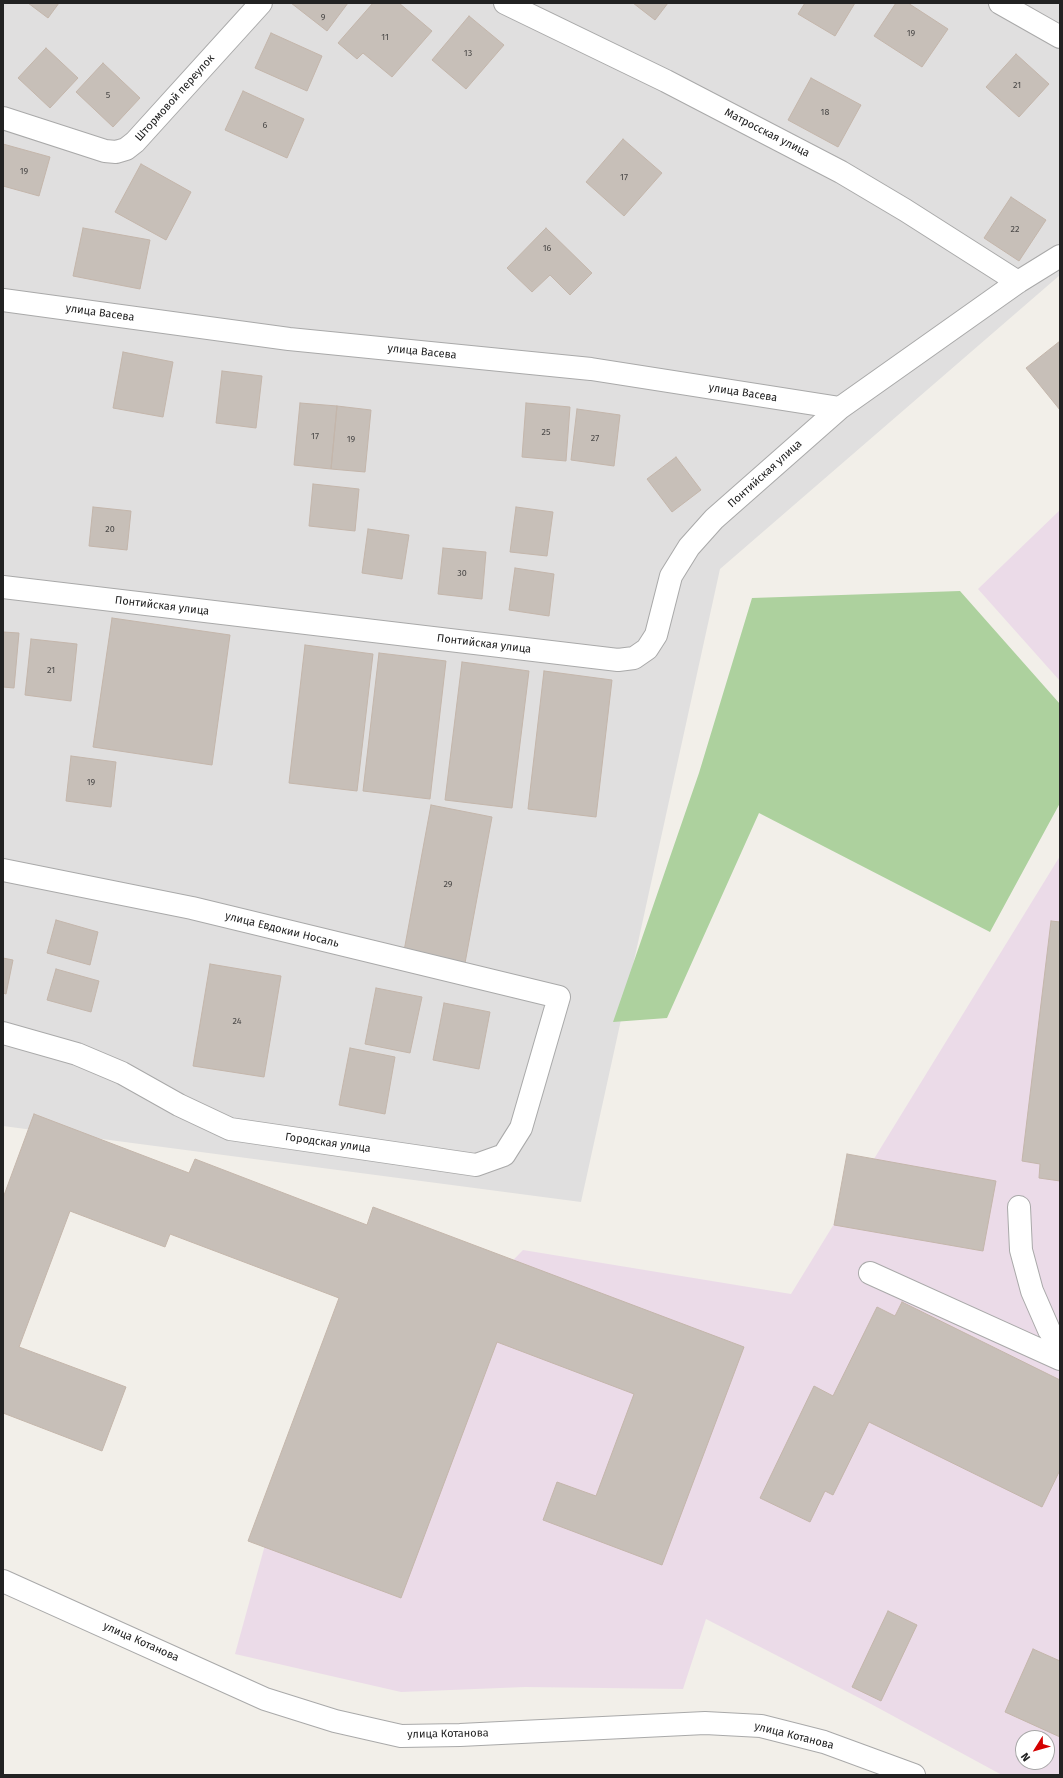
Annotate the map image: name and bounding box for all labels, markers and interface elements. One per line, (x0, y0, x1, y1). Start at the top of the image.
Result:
house number: 9 (321, 12, 325, 22)
house number: 19 (907, 28, 915, 38)
house number: 11 (381, 32, 389, 42)
house number: 13 (464, 48, 472, 58)
street label: Штормовой переулок (132, 52, 218, 144)
house number: 21 (1013, 80, 1021, 90)
house number: 5 (106, 90, 110, 100)
street label: Матросская улица (722, 106, 812, 160)
house number: 18 (821, 107, 829, 117)
house number: 6 (263, 120, 267, 130)
house number: 19 (20, 166, 28, 176)
house number: 17 (620, 172, 628, 182)
house number: 22 (1011, 224, 1019, 234)
house number: 16 (543, 243, 551, 253)
street label: улица Васева (65, 302, 135, 324)
street label: улица Васева (387, 342, 457, 362)
street label: улица Васева (708, 381, 778, 405)
house number: 25 (542, 427, 550, 437)
house number: 17 (311, 431, 319, 441)
house number: 27 (591, 433, 599, 443)
house number: 19 (347, 434, 355, 444)
street label: Понтийская улица (725, 437, 805, 511)
house number: 20 (105, 524, 115, 534)
house number: 30 (457, 568, 467, 578)
street label: Понтийская улица (114, 594, 210, 618)
street label: Понтийская улица (436, 632, 532, 656)
house number: 21 (47, 665, 55, 675)
house number: 19 (87, 777, 95, 787)
house number: 29 (443, 879, 453, 889)
street label: улица Евдокии Носаль (224, 909, 340, 951)
house number: 24 (233, 1016, 241, 1026)
street label: Городская улица (284, 1130, 372, 1156)
street label: улица Котанова (101, 1619, 181, 1665)
street label: улица Котанова (753, 1720, 835, 1752)
street label: улица Котанова (407, 1727, 489, 1741)
north arrow (1015, 1730, 1055, 1770)
text: N (1018, 1750, 1033, 1764)

